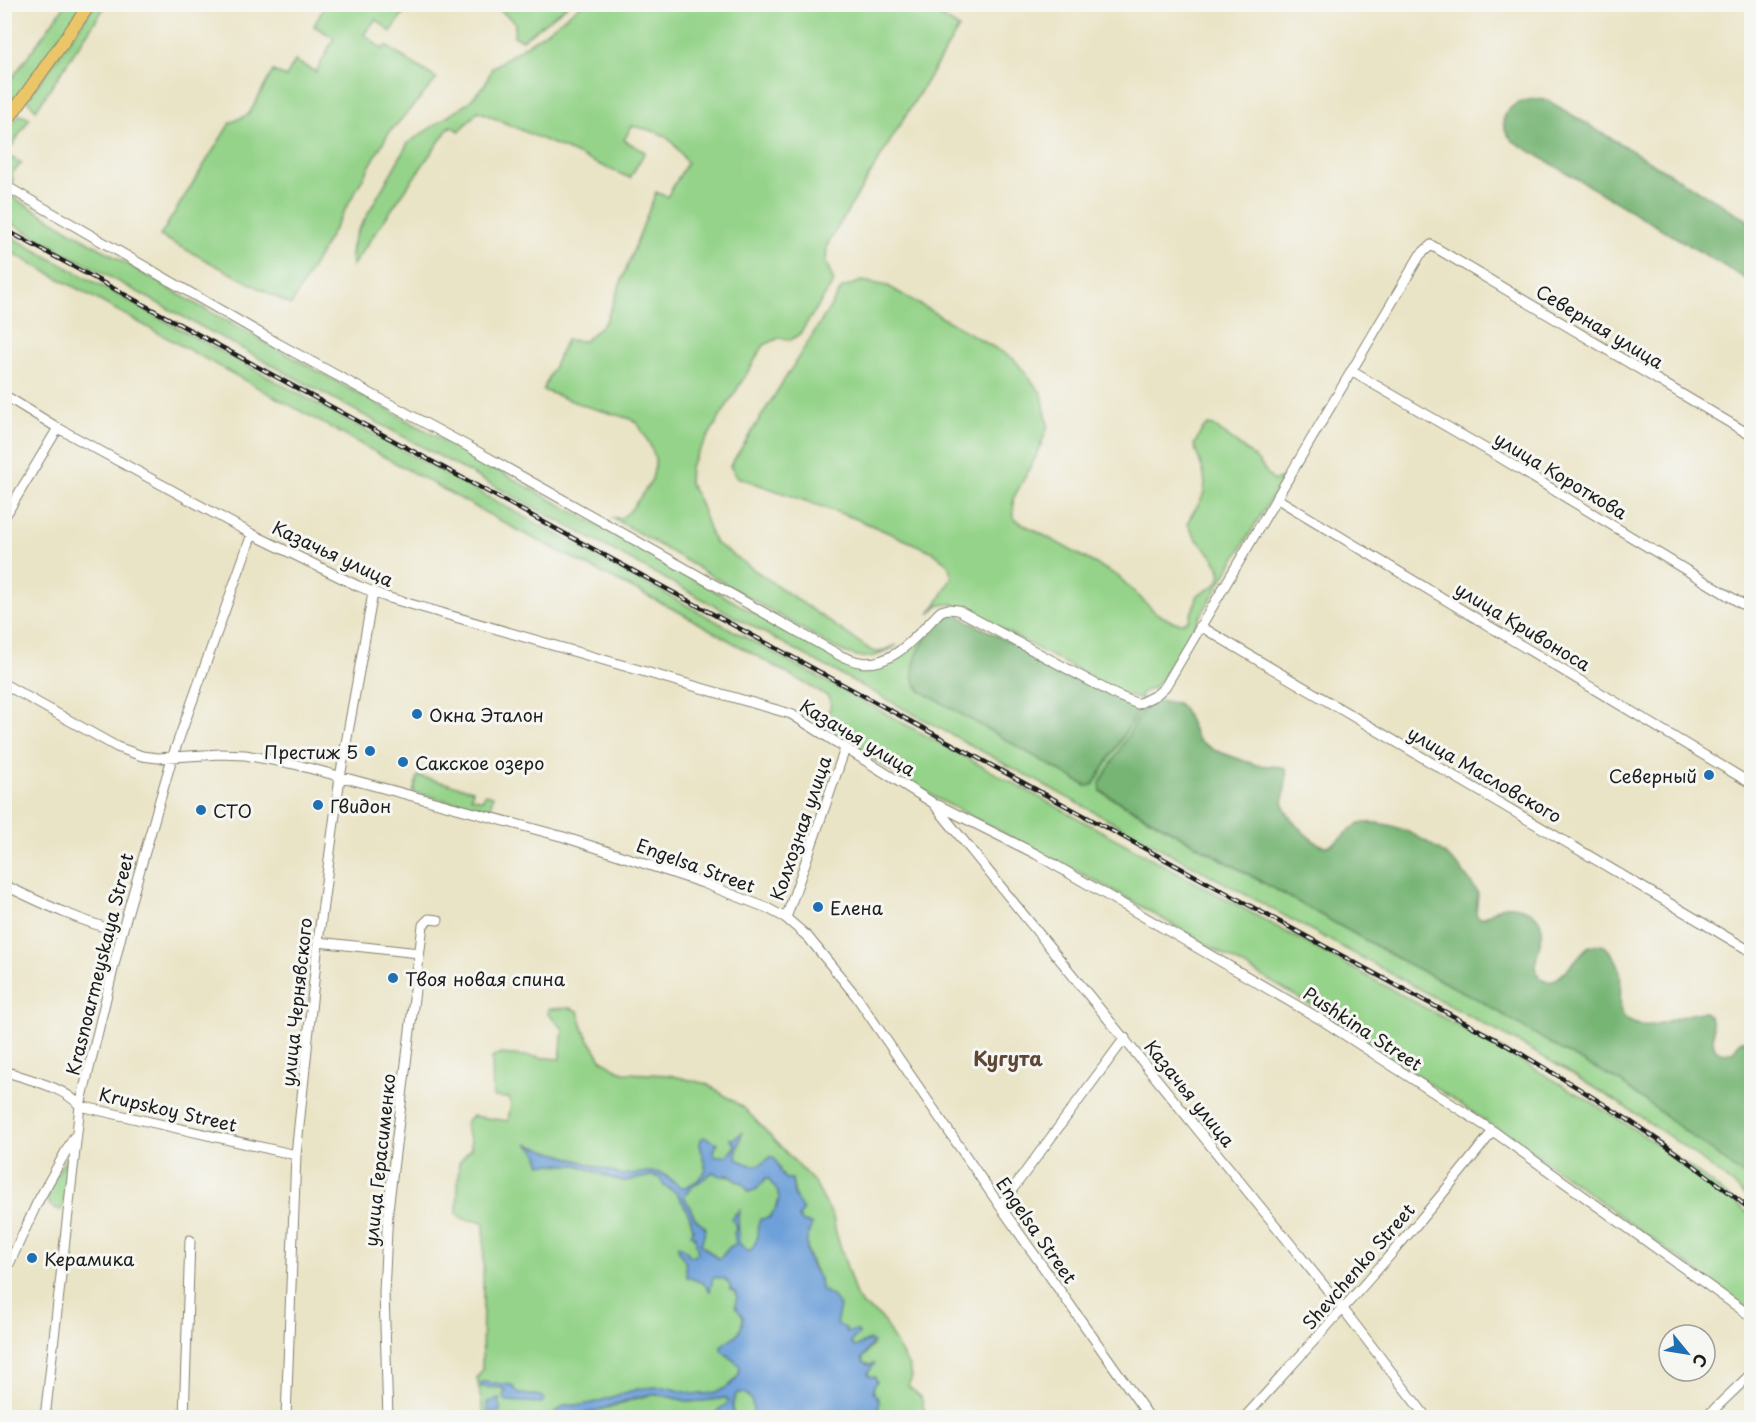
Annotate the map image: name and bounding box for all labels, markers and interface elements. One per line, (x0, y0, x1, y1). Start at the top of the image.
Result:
street label: Северная улица (1531, 277, 1670, 375)
street label: улица Короткова (1489, 425, 1633, 526)
street label: Казачья улица (268, 513, 399, 593)
street label: улица Кривоноса (1450, 575, 1597, 678)
street label: Казачья улица (795, 692, 922, 783)
place label: Окна Эталон (429, 701, 544, 728)
marker: Окна Эталон (410, 707, 424, 721)
street label: улица Масловского (1403, 719, 1567, 829)
place label: Престиж 5 (264, 738, 358, 765)
marker: Престиж 5 (363, 744, 377, 758)
place label: Сакское озеро (415, 749, 544, 776)
street label: Колхозная улица (763, 751, 838, 904)
marker: Сакское озеро (396, 755, 410, 769)
place label: Северный (1609, 762, 1697, 789)
marker: Северный (1702, 768, 1716, 782)
place label: Гвидон (330, 792, 391, 819)
place label: СТО (213, 797, 252, 824)
marker: Гвидон (311, 798, 325, 812)
marker: СТО (194, 803, 208, 817)
street label: Engelsa Street (633, 831, 759, 899)
street label: Krasnoarmeyskaya Street (58, 850, 140, 1078)
place label: Елена (830, 894, 884, 921)
marker: Елена (811, 900, 825, 914)
street label: улица Чернявского (274, 916, 318, 1088)
place label: Твоя новая спина (405, 965, 566, 992)
marker: Твоя новая спина (386, 971, 400, 985)
street label: Pushkina Street (1298, 979, 1428, 1077)
street label: Казачья улица (1138, 1034, 1242, 1153)
district label: Кугута (973, 1043, 1043, 1073)
street label: улица Герасименко (356, 1072, 402, 1248)
street label: Krupskoy Street (96, 1080, 240, 1138)
street label: Engelsa Street (990, 1171, 1084, 1289)
street label: Shevchenko Street (1296, 1197, 1420, 1335)
place label: Керамика (44, 1245, 135, 1272)
marker: Керамика (25, 1251, 39, 1265)
north arrow (1657, 1323, 1717, 1383)
text: С (1687, 1350, 1714, 1372)

